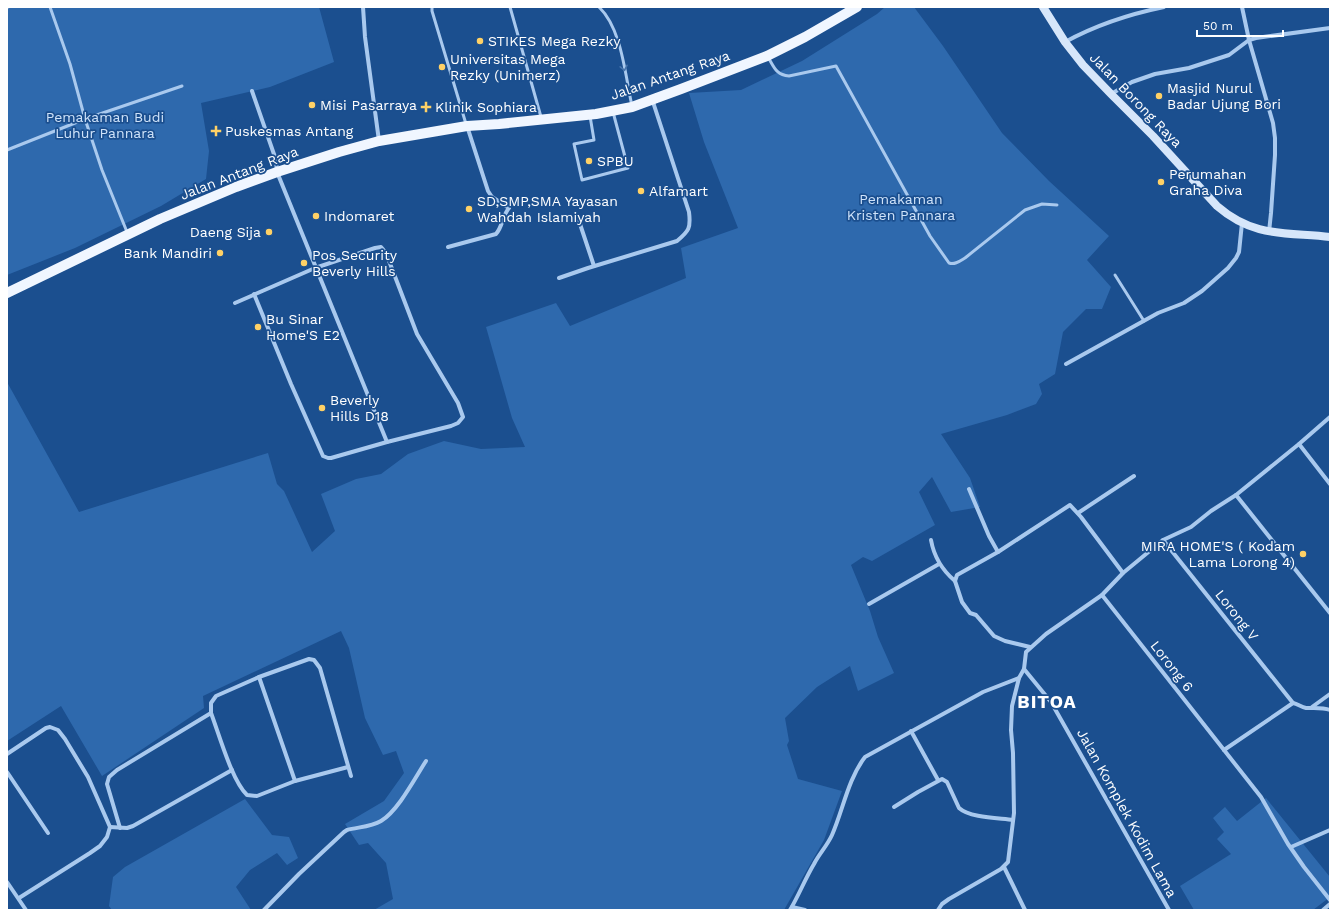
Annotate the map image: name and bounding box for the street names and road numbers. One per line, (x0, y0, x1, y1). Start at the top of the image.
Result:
street label: Jalan Antang Raya (608, 47, 732, 103)
street label: Jalan Borong Raya (1087, 49, 1185, 151)
street label: Jalan Antang Raya (178, 143, 300, 203)
street label: Lorong V (1212, 586, 1262, 644)
street label: Lorong 6 (1147, 637, 1197, 695)
street label: Jalan Komplek Kodim Lama (1074, 726, 1180, 900)

